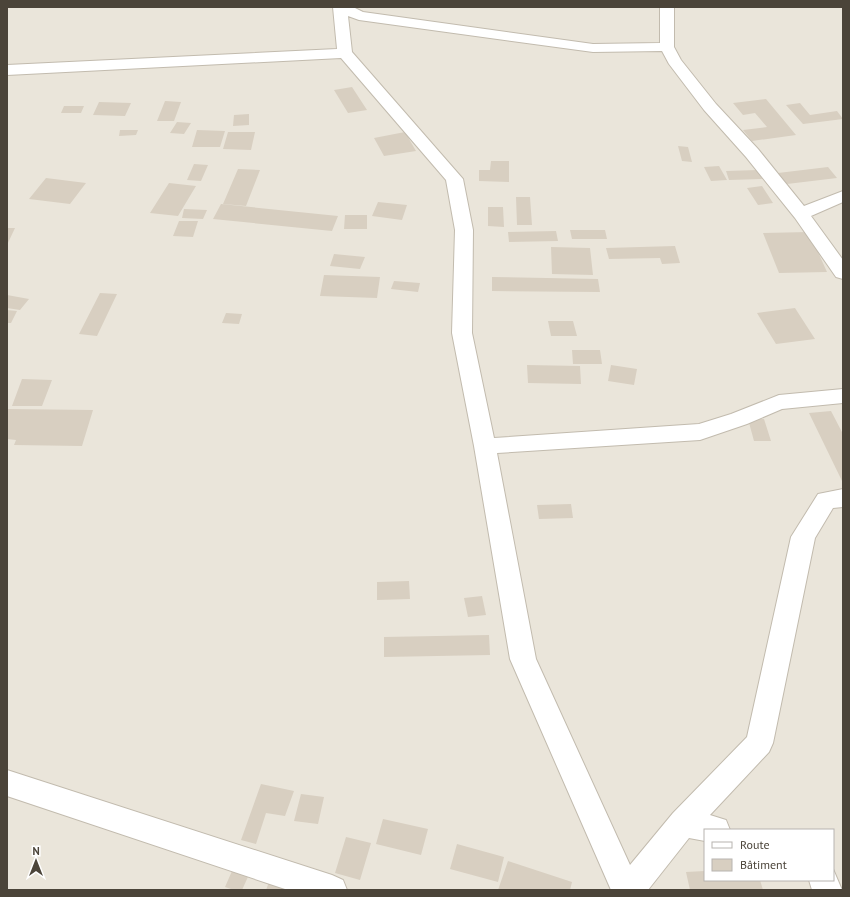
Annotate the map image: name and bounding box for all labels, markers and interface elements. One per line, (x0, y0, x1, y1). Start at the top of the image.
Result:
legend (704, 829, 834, 881)
text: Route (740, 837, 770, 852)
north arrow (16, 841, 56, 881)
text: N (32, 844, 40, 858)
text: Bâtiment (740, 857, 787, 872)

